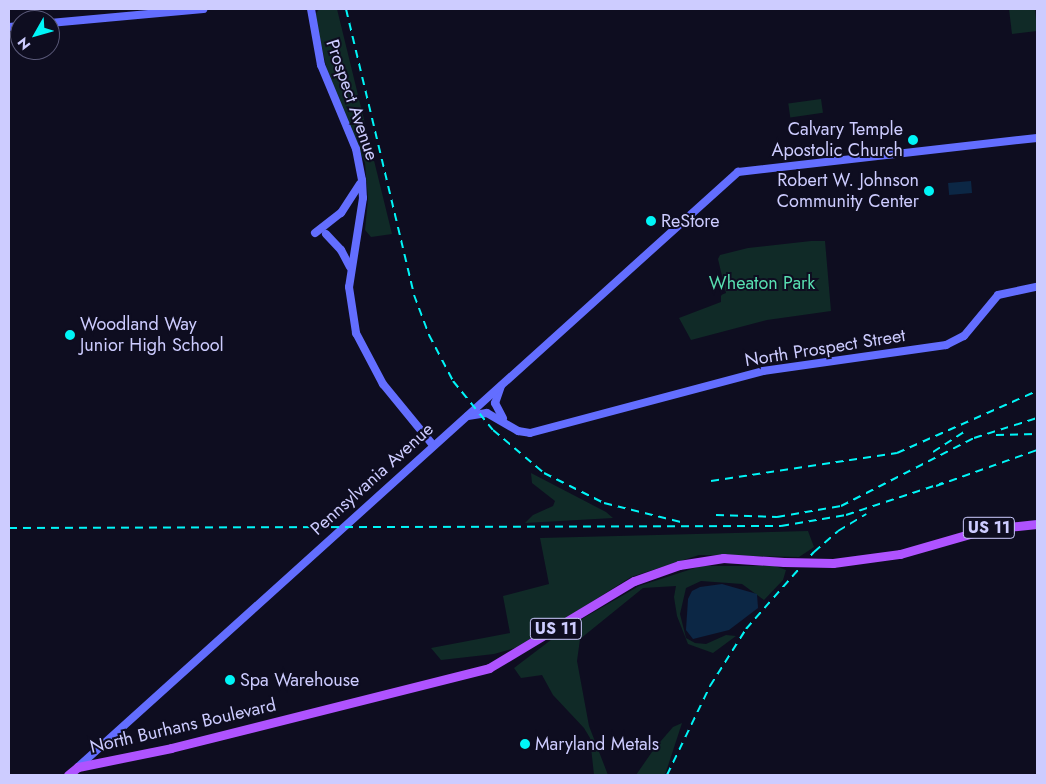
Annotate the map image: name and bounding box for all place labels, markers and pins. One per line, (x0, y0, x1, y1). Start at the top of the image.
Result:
place label: Calvary Temple Apostolic Church (772, 119, 903, 162)
marker: Calvary Temple Apostolic Church (907, 134, 919, 146)
place label: Robert W. Johnson Community Center (777, 170, 919, 212)
marker: Robert W. Johnson Community Center (923, 185, 935, 197)
place label: ReStore (661, 210, 720, 232)
marker: ReStore (645, 215, 657, 227)
place label: Woodland Way Junior High School (80, 314, 224, 356)
marker: Woodland Way Junior High School (64, 329, 76, 341)
place label: Spa Warehouse (240, 669, 359, 691)
marker: Spa Warehouse (224, 674, 236, 686)
place label: Maryland Metals (535, 733, 659, 755)
marker: Maryland Metals (519, 738, 531, 750)

